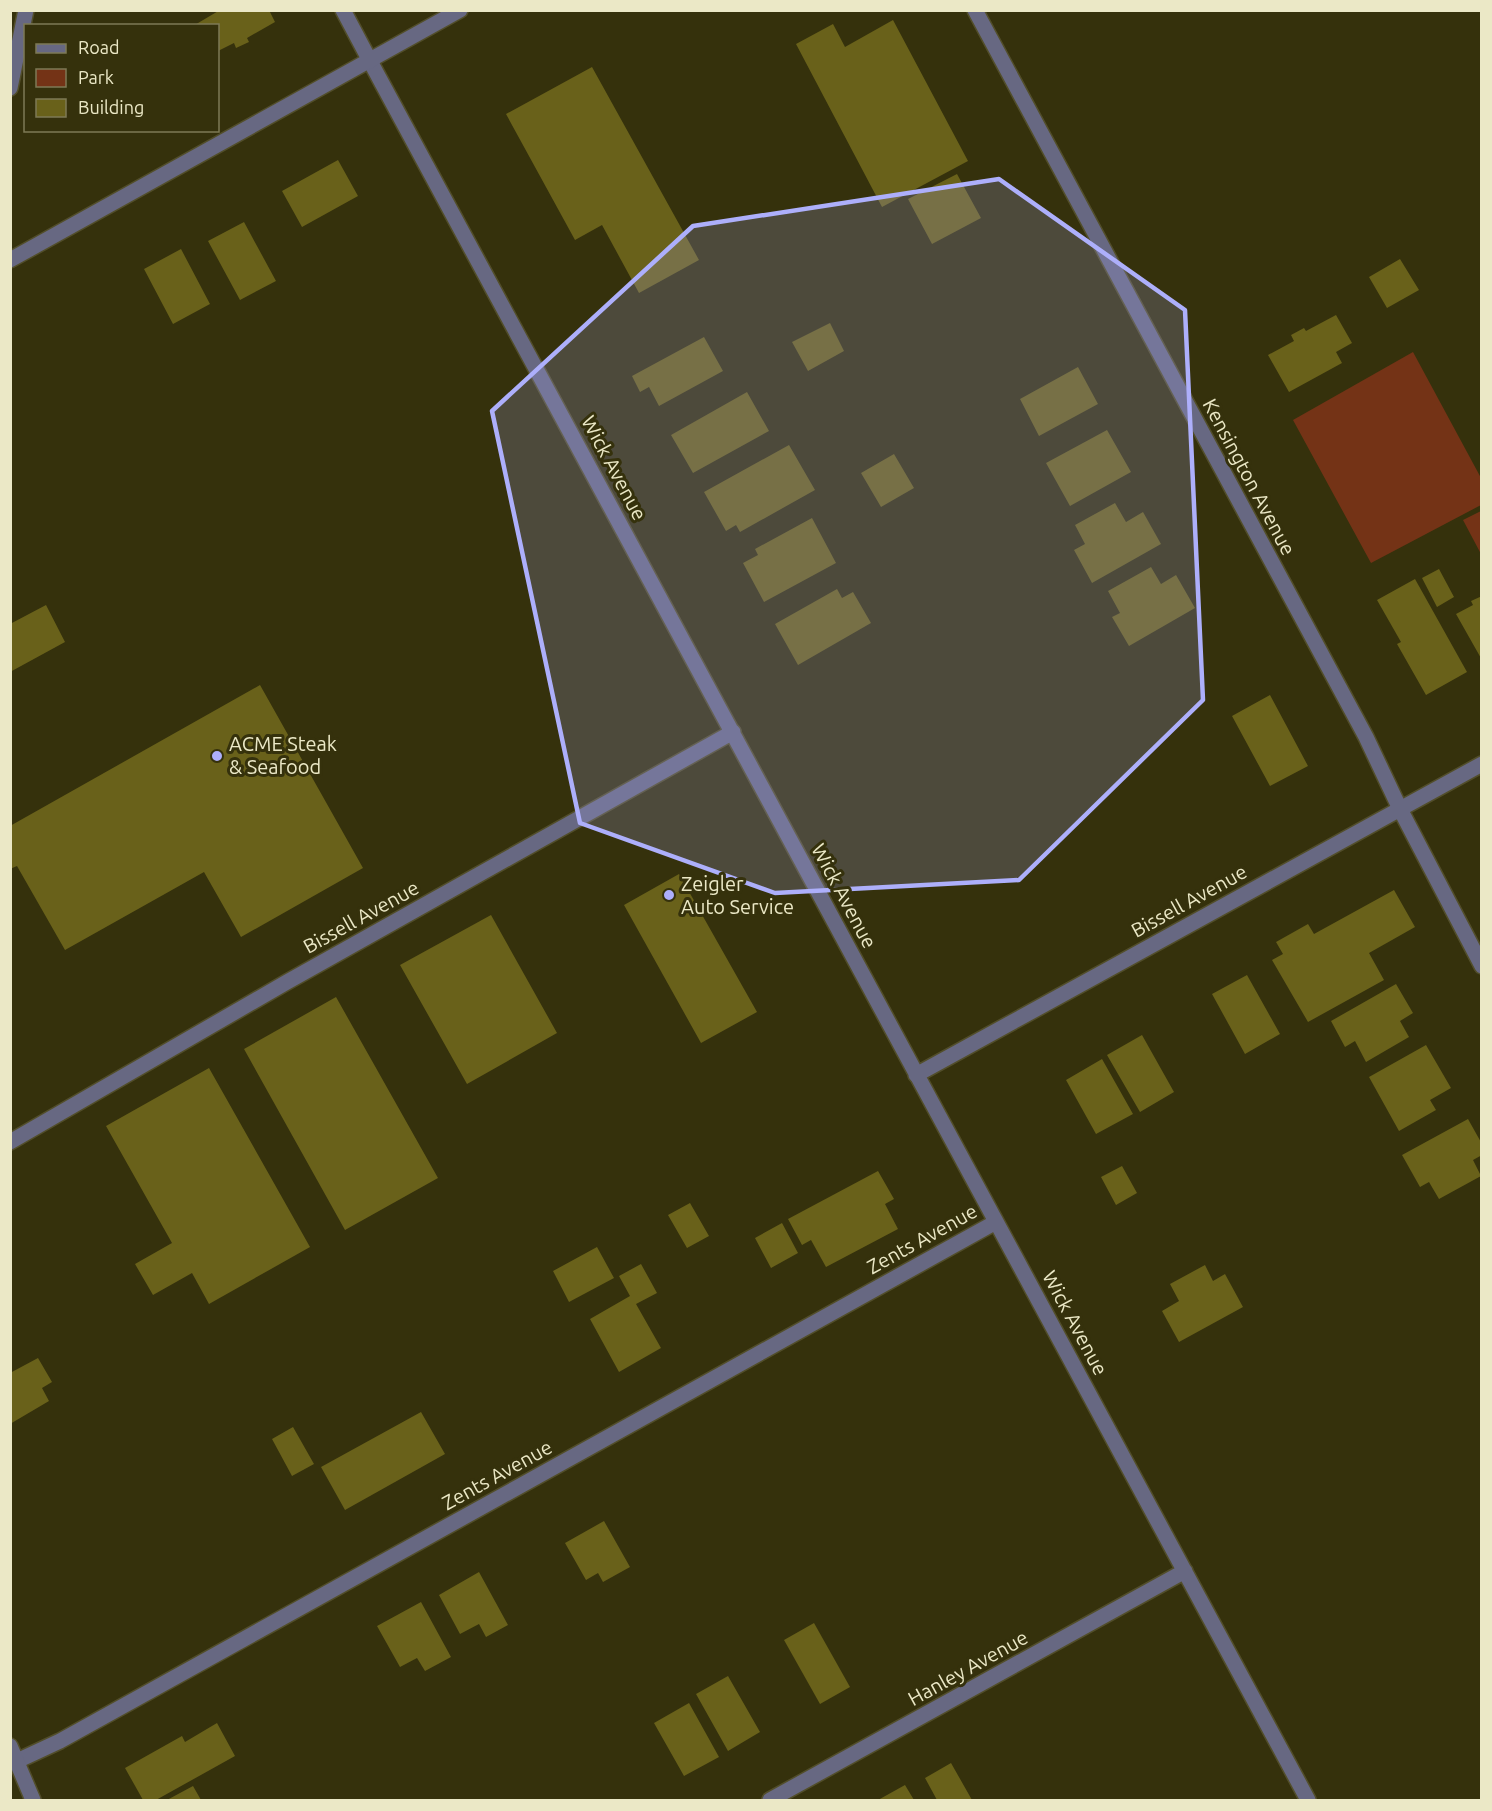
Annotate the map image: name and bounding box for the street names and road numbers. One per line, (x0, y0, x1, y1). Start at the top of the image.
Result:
street label: Kensington Avenue (1199, 395, 1300, 559)
street label: Wick Avenue (577, 412, 652, 524)
street label: Wick Avenue (807, 840, 882, 952)
street label: Bissell Avenue (1127, 859, 1250, 942)
street label: Bissell Avenue (299, 875, 422, 958)
street label: Zents Avenue (863, 1199, 981, 1278)
street label: Wick Avenue (1038, 1267, 1113, 1379)
street label: Zents Avenue (438, 1435, 556, 1514)
street label: Hanley Avenue (904, 1625, 1032, 1710)

